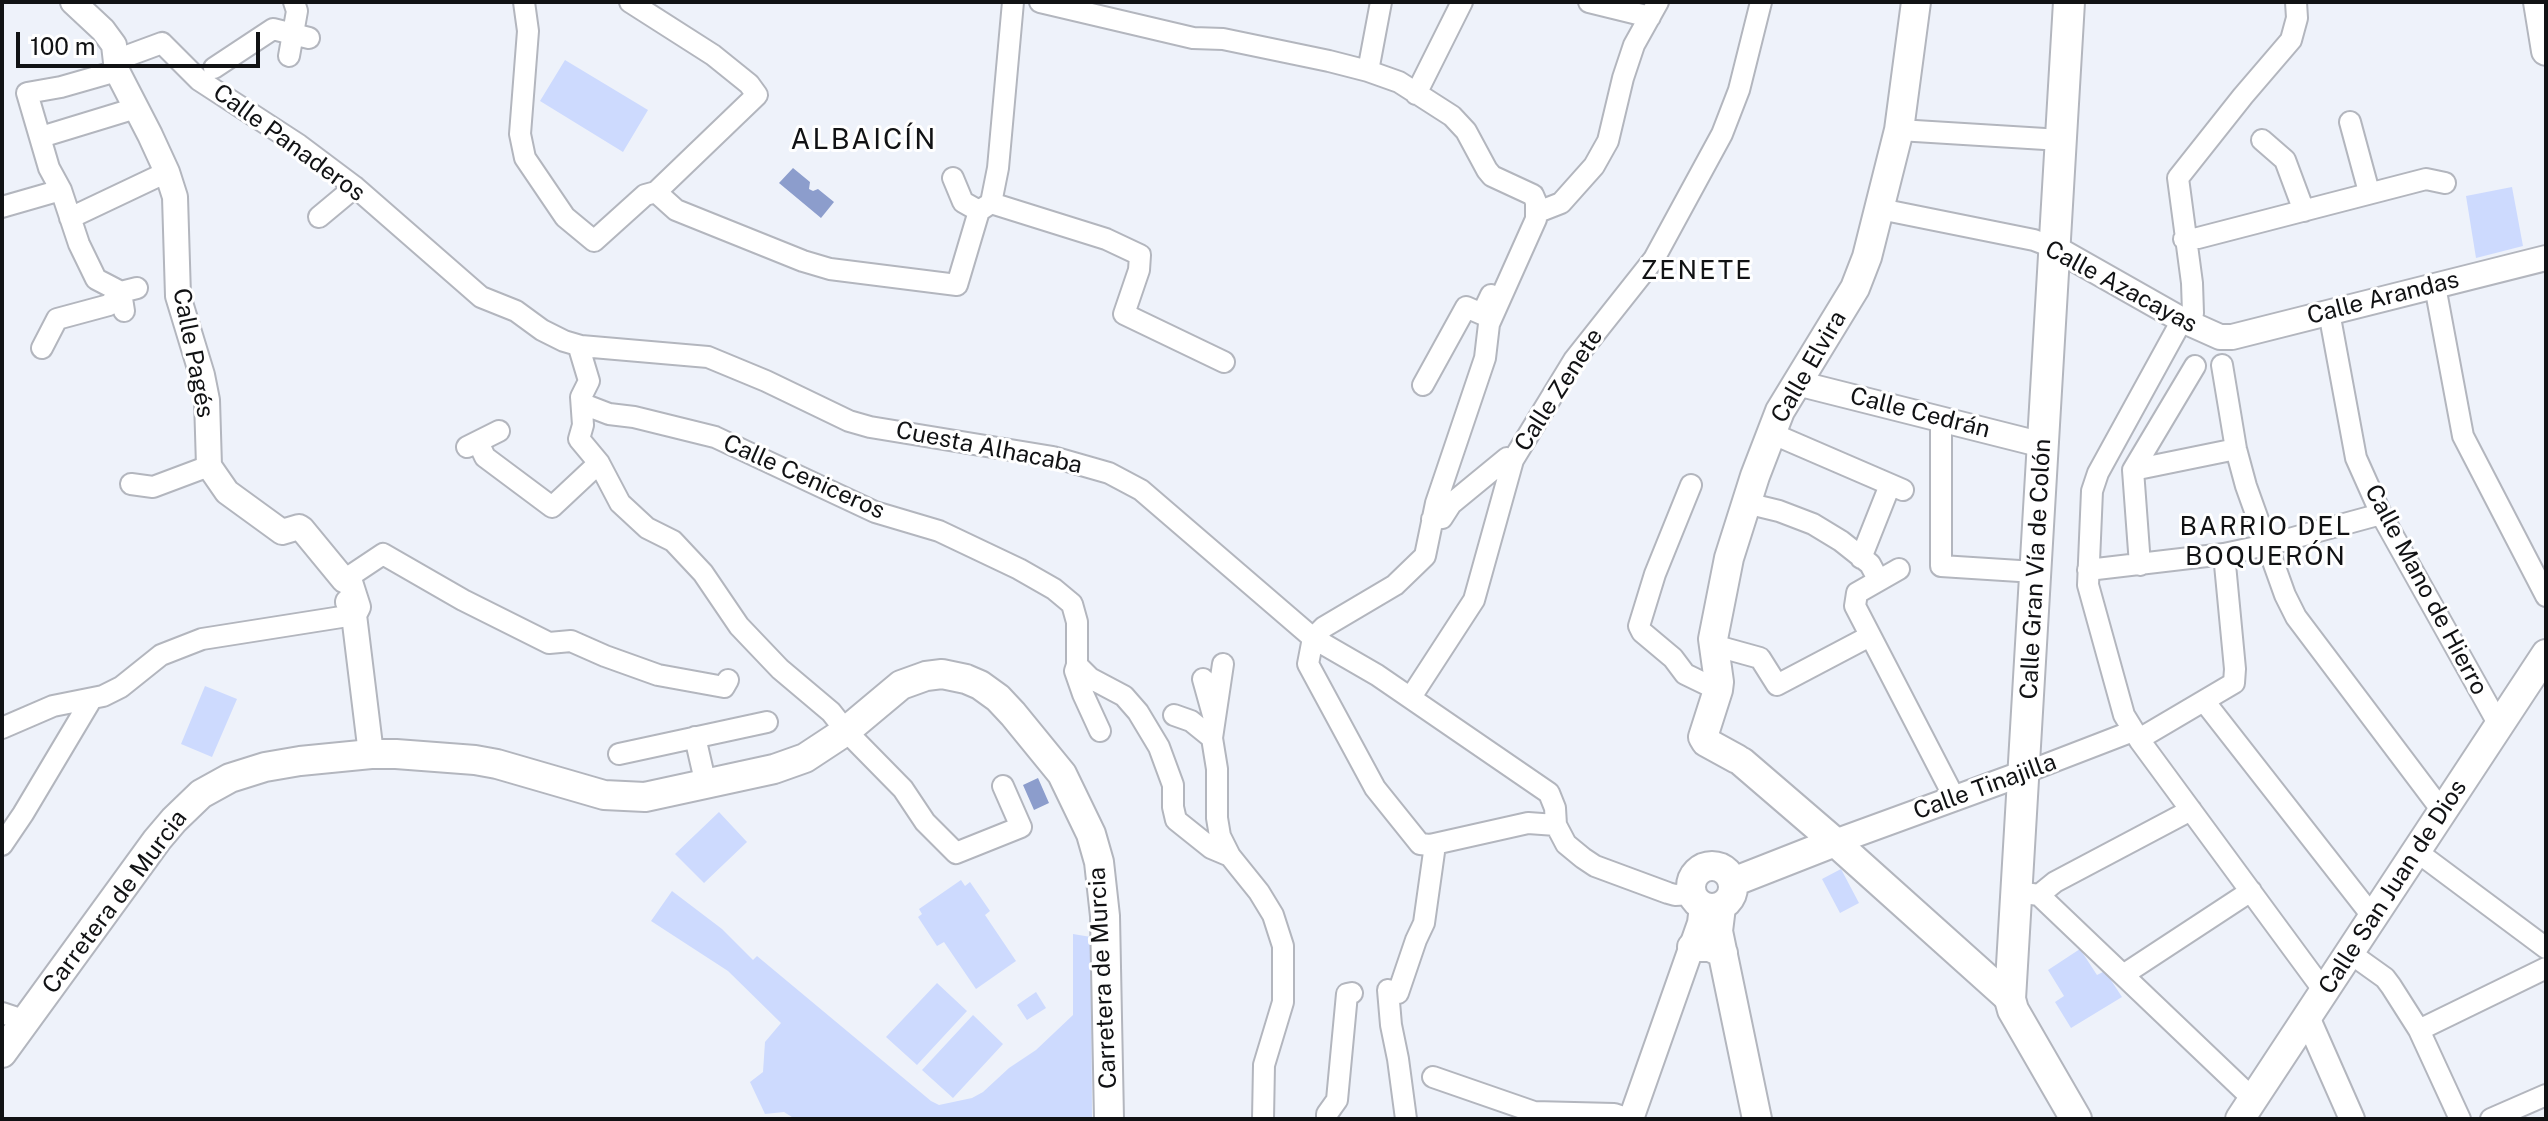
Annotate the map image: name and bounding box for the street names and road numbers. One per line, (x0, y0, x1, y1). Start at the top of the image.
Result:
street label: Calle Panaderos (207, 78, 371, 208)
street label: Calle Azacayas (2040, 235, 2202, 339)
street label: Calle Arandas (2304, 265, 2462, 331)
street label: Calle Pagés (166, 286, 220, 420)
street label: Calle Elvira (1765, 306, 1853, 428)
street label: Calle Zenete (1509, 323, 1609, 457)
street label: Calle Cedrán (1847, 382, 1993, 444)
street label: Cuesta Alhacaba (893, 416, 1085, 480)
street label: Calle Ceniceros (719, 428, 889, 526)
street label: Calle Gran Vía de Colón (2015, 438, 2057, 700)
street label: Calle Mano de Hierro (2358, 480, 2494, 700)
street label: Calle Tinajilla (1910, 748, 2060, 826)
street label: Calle San Juan de Dios (2313, 774, 2473, 1000)
street label: Carretera de Murcia (37, 805, 193, 999)
street label: Carretera de Murcia (1083, 866, 1123, 1090)

